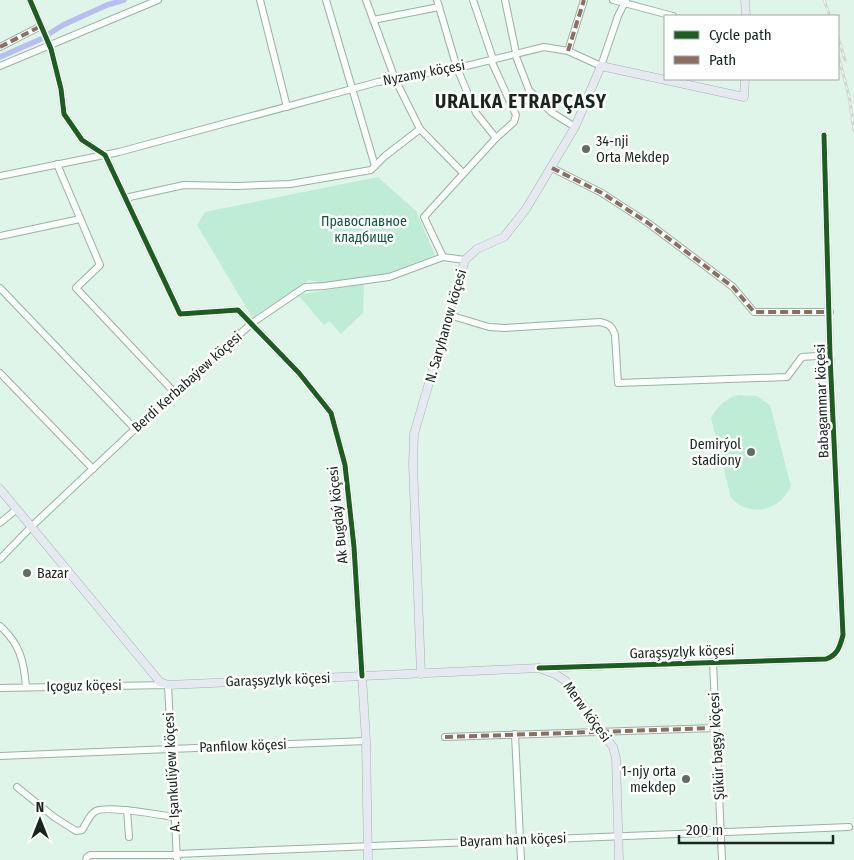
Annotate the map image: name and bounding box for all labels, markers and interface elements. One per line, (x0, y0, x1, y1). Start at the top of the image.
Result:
legend (664, 15, 839, 80)
text: Cycle path (709, 26, 772, 44)
text: Path (709, 51, 736, 69)
street label: Nyzamy köçesi (382, 57, 466, 89)
district label: URALKA ETRAPÇASY (435, 90, 607, 114)
place label: 34-nji Orta Mekdep (596, 133, 669, 166)
marker: 34-nji Orta Mekdep (580, 143, 592, 155)
park label: Православное кладбище (321, 213, 407, 246)
street label: N. Saryhanow köçesi (422, 267, 470, 385)
street label: Berdi Kerbabaýew köçesi (129, 328, 245, 436)
street label: Babagammar köçesi (812, 344, 832, 458)
place label: Demirýol stadiony (690, 436, 742, 469)
marker: Demirýol stadiony (745, 446, 757, 458)
street label: Ak Bugdaý köçesi (324, 465, 352, 565)
place label: Bazar (37, 565, 69, 582)
marker: Bazar (21, 567, 33, 579)
street label: Garaşsyzlyk köçesi (629, 642, 735, 662)
street label: Garaşsyzlyk köçesi (225, 670, 331, 690)
street label: Içoguz köçesi (46, 677, 122, 695)
street label: Merw köçesi (560, 679, 614, 745)
street label: Şükür bagşy köçesi (706, 692, 728, 800)
street label: A. Işankuliýew köçesi (160, 712, 184, 832)
street label: Panfilow köçesi (199, 736, 287, 756)
place label: 1-njy orta mekdep (621, 763, 676, 796)
marker: 1-njy orta mekdep (680, 773, 692, 785)
north arrow (15, 795, 65, 845)
text: N (36, 799, 44, 816)
scale bar (679, 812, 833, 844)
text: 200 m (686, 821, 723, 839)
street label: Bayram han köçesi (459, 830, 567, 850)

